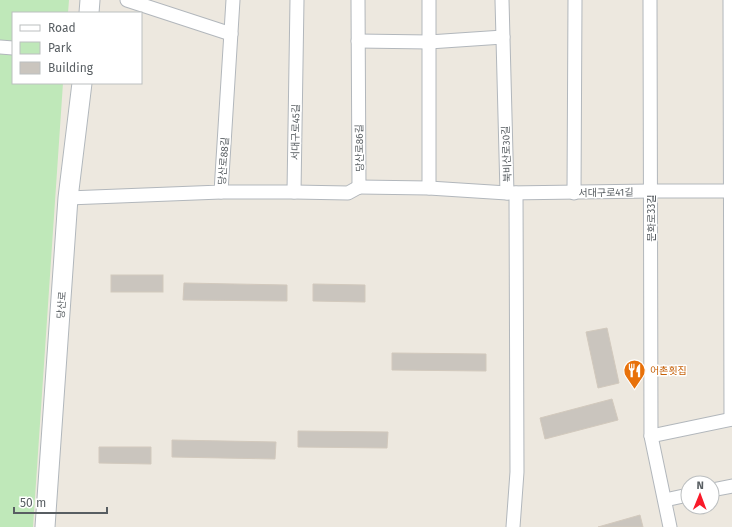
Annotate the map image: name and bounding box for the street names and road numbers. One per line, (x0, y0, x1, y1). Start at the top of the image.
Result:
street label: 서대구로45길 (290, 104, 302, 160)
street label: 당산로86길 (354, 124, 366, 172)
street label: 북비산로30길 (500, 125, 514, 182)
street label: 당산로88길 (216, 137, 232, 185)
street label: 서대구로41길 (578, 187, 634, 199)
street label: 문화로33길 (646, 195, 658, 241)
street label: 당산로 (55, 291, 69, 319)

